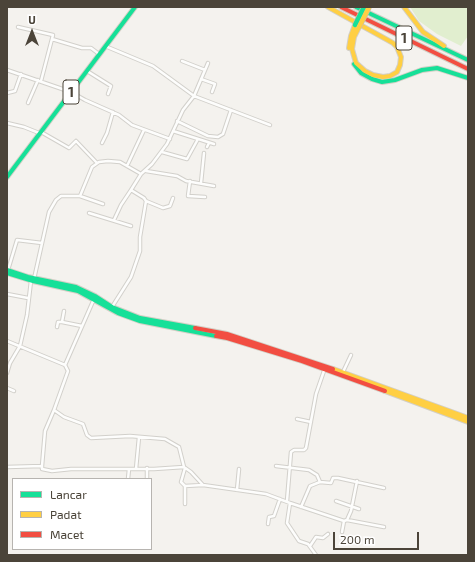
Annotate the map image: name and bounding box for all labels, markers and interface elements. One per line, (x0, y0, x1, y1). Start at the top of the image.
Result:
north arrow (12, 12, 52, 52)
text: U (28, 13, 36, 26)
road number: 1 (396, 26, 412, 50)
road number: 1 (63, 80, 79, 104)
legend (12, 478, 152, 550)
text: Lancar (50, 487, 87, 501)
text: Padat (50, 507, 82, 521)
scale bar (335, 524, 421, 550)
text: Macet (50, 527, 84, 541)
text: 200 m (340, 532, 374, 546)

